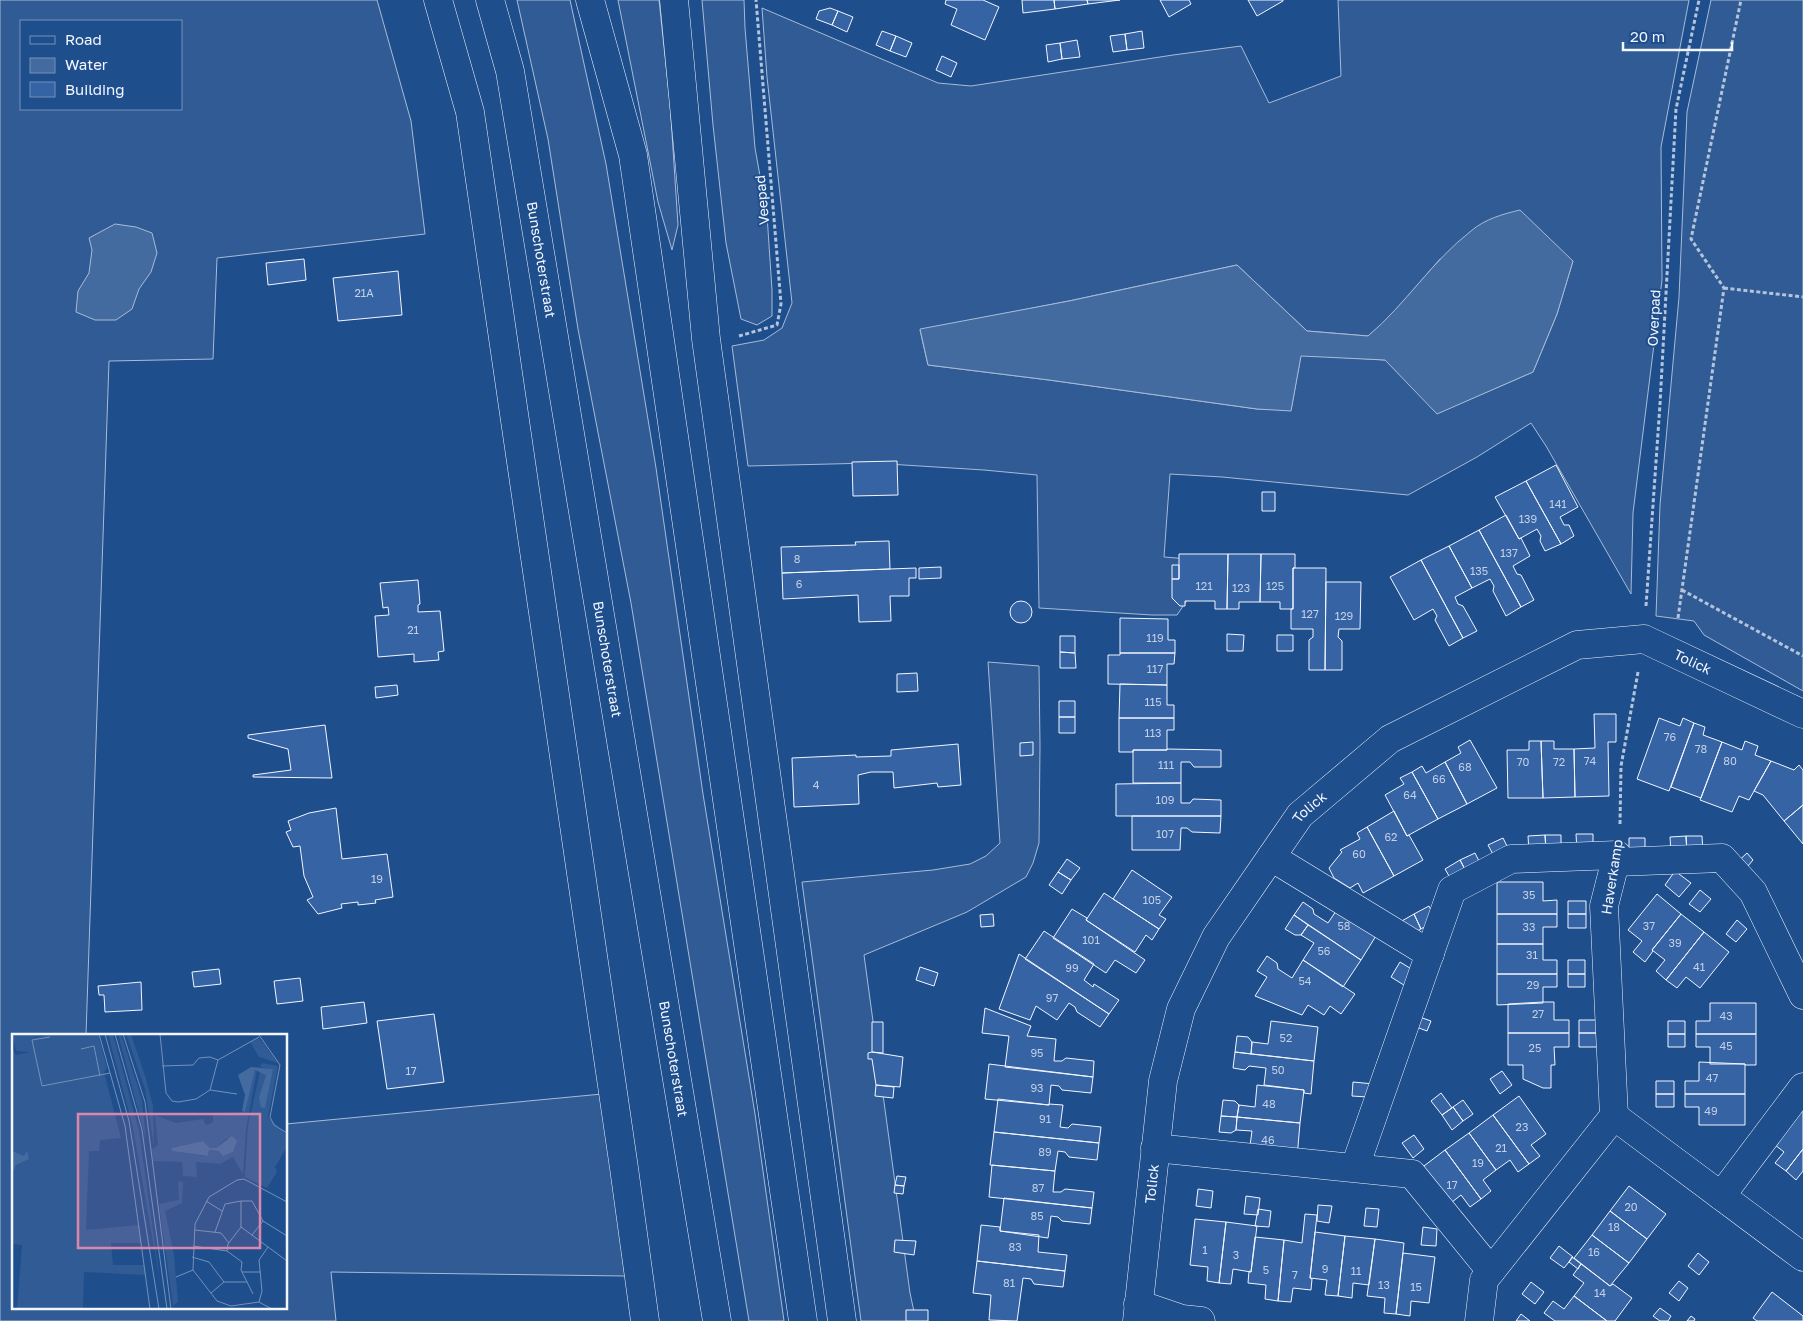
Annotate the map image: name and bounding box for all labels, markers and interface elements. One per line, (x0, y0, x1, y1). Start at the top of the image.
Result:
legend (20, 20, 182, 110)
scale bar (1623, 20, 1732, 52)
text: 20 m (1630, 27, 1665, 45)
text: Road (65, 30, 102, 48)
text: Water (65, 55, 108, 73)
text: Building (65, 80, 125, 98)
street label: Veepad (751, 174, 772, 226)
street label: Bunschoterstraat (524, 200, 560, 319)
house number: 21A (354, 286, 374, 299)
street label: Overpad (1644, 289, 1663, 347)
house number: 141 (1549, 497, 1567, 510)
house number: 139 (1519, 512, 1537, 525)
house number: 137 (1500, 546, 1518, 559)
house number: 8 (794, 552, 801, 565)
house number: 135 (1470, 564, 1488, 577)
house number: 6 (796, 577, 803, 590)
house number: 121 (1195, 579, 1213, 592)
house number: 125 (1266, 579, 1284, 592)
house number: 123 (1232, 581, 1250, 594)
street label: Bunschoterstraat (590, 600, 626, 718)
house number: 127 (1301, 607, 1319, 620)
house number: 129 (1335, 609, 1353, 622)
house number: 21 (407, 623, 419, 636)
house number: 119 (1146, 631, 1164, 644)
street label: Tolick (1671, 645, 1715, 678)
house number: 117 (1147, 662, 1163, 675)
house number: 115 (1144, 695, 1162, 708)
house number: 113 (1144, 726, 1162, 739)
house number: 76 (1664, 730, 1677, 743)
house number: 78 (1695, 742, 1708, 755)
house number: 74 (1584, 754, 1597, 767)
house number: 80 (1723, 754, 1737, 767)
house number: 70 (1517, 755, 1530, 768)
house number: 72 (1553, 755, 1565, 768)
house number: 111 (1158, 758, 1174, 771)
house number: 68 (1458, 760, 1472, 773)
house number: 66 (1432, 772, 1446, 785)
house number: 4 (813, 778, 820, 791)
street label: Tolick (1288, 787, 1330, 826)
house number: 64 (1403, 788, 1417, 801)
house number: 109 (1156, 793, 1174, 806)
house number: 107 (1156, 827, 1174, 840)
house number: 62 (1384, 830, 1398, 843)
street label: Haverkamp (1597, 838, 1626, 916)
house number: 60 (1352, 847, 1366, 860)
house number: 19 (371, 872, 383, 885)
house number: 35 (1523, 888, 1535, 901)
house number: 105 (1143, 893, 1161, 906)
house number: 58 (1337, 919, 1351, 932)
house number: 37 (1643, 919, 1655, 932)
house number: 33 (1523, 920, 1535, 933)
house number: 101 (1082, 933, 1100, 946)
house number: 39 (1668, 936, 1682, 949)
house number: 56 (1317, 944, 1331, 957)
house number: 31 (1526, 948, 1538, 961)
house number: 41 (1693, 960, 1705, 973)
house number: 99 (1065, 961, 1079, 974)
house number: 54 (1298, 974, 1312, 987)
house number: 29 (1526, 978, 1540, 991)
house number: 97 (1046, 991, 1058, 1004)
street label: Bunschoterstraat (656, 999, 692, 1118)
house number: 27 (1532, 1007, 1544, 1020)
house number: 43 (1719, 1009, 1733, 1022)
house number: 52 (1280, 1031, 1292, 1044)
inset map (12, 1034, 288, 1308)
house number: 45 (1719, 1039, 1733, 1052)
house number: 25 (1529, 1041, 1541, 1054)
house number: 95 (1030, 1046, 1044, 1059)
house number: 50 (1271, 1063, 1285, 1076)
house number: 17 (405, 1064, 417, 1077)
house number: 47 (1706, 1071, 1718, 1084)
house number: 93 (1030, 1081, 1044, 1094)
house number: 48 (1262, 1097, 1276, 1110)
house number: 49 (1704, 1104, 1718, 1117)
house number: 91 (1039, 1112, 1051, 1125)
house number: 23 (1516, 1120, 1528, 1133)
house number: 46 (1261, 1133, 1275, 1146)
house number: 21 (1495, 1141, 1507, 1154)
house number: 89 (1038, 1145, 1052, 1158)
house number: 19 (1472, 1156, 1484, 1169)
street label: Tolick (1141, 1163, 1162, 1204)
house number: 17 (1446, 1178, 1458, 1191)
house number: 87 (1032, 1181, 1044, 1194)
house number: 20 (1624, 1200, 1638, 1213)
house number: 85 (1030, 1209, 1044, 1222)
house number: 18 (1608, 1220, 1620, 1233)
house number: 83 (1008, 1240, 1022, 1253)
house number: 1 (1202, 1243, 1208, 1256)
house number: 16 (1588, 1245, 1600, 1258)
house number: 3 (1233, 1248, 1239, 1261)
house number: 9 (1322, 1262, 1328, 1275)
house number: 5 (1263, 1263, 1269, 1276)
house number: 11 (1351, 1264, 1361, 1277)
house number: 7 (1292, 1268, 1298, 1281)
house number: 81 (1003, 1276, 1015, 1289)
house number: 13 (1378, 1278, 1390, 1291)
house number: 15 (1410, 1280, 1422, 1293)
house number: 14 (1594, 1286, 1606, 1299)

